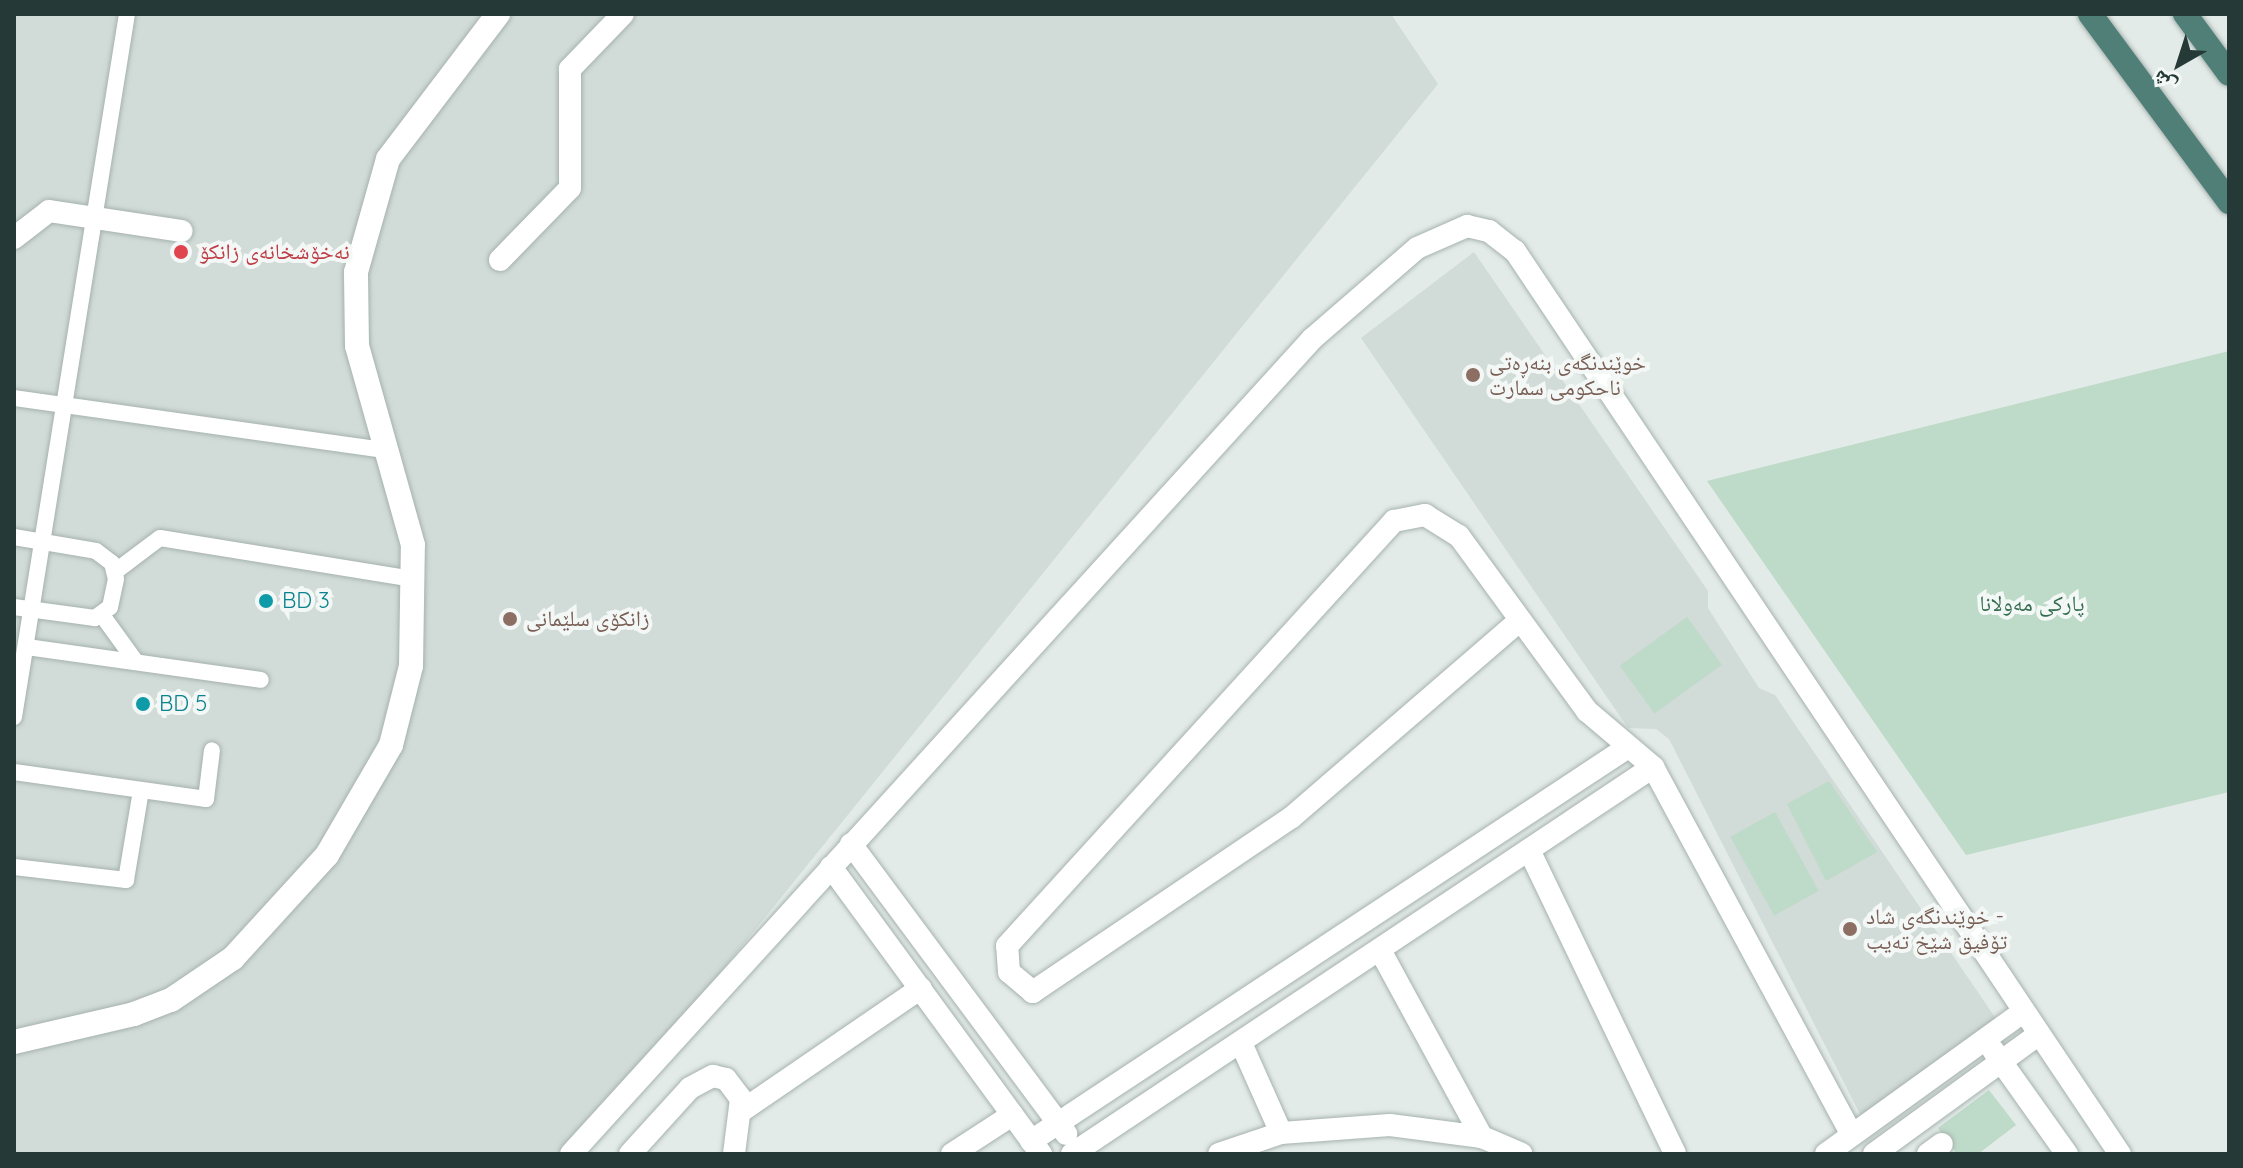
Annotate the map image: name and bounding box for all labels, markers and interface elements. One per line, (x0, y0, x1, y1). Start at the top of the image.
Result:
north arrow (2139, 24, 2219, 104)
text: ش (2146, 64, 2182, 101)
place label: نەخۆشخانەی زانکۆ (199, 239, 350, 265)
marker: نەخۆشخانەی زانکۆ (170, 241, 192, 263)
place label: خوێندنگەی بنەڕەتی ناحکومی سمارت (1489, 349, 1646, 400)
marker: خوێندنگەی بنەڕەتی ناحکومی سمارت (1464, 366, 1482, 384)
place label: BD 3 (282, 588, 330, 614)
park label: پارکی مەولانا (1979, 591, 2085, 617)
marker: BD 3 (257, 592, 275, 610)
place label: زانکۆی سلێمانی (526, 606, 649, 632)
marker: زانکۆی سلێمانی (501, 610, 519, 628)
place label: BD 5 (159, 691, 207, 717)
marker: BD 5 (134, 695, 152, 713)
place label: خوێندنگەی شاد - تۆفیق شێخ تەیب (1866, 903, 2007, 954)
marker: خوێندنگەی شاد - تۆفیق شێخ تەیب (1841, 920, 1859, 938)

